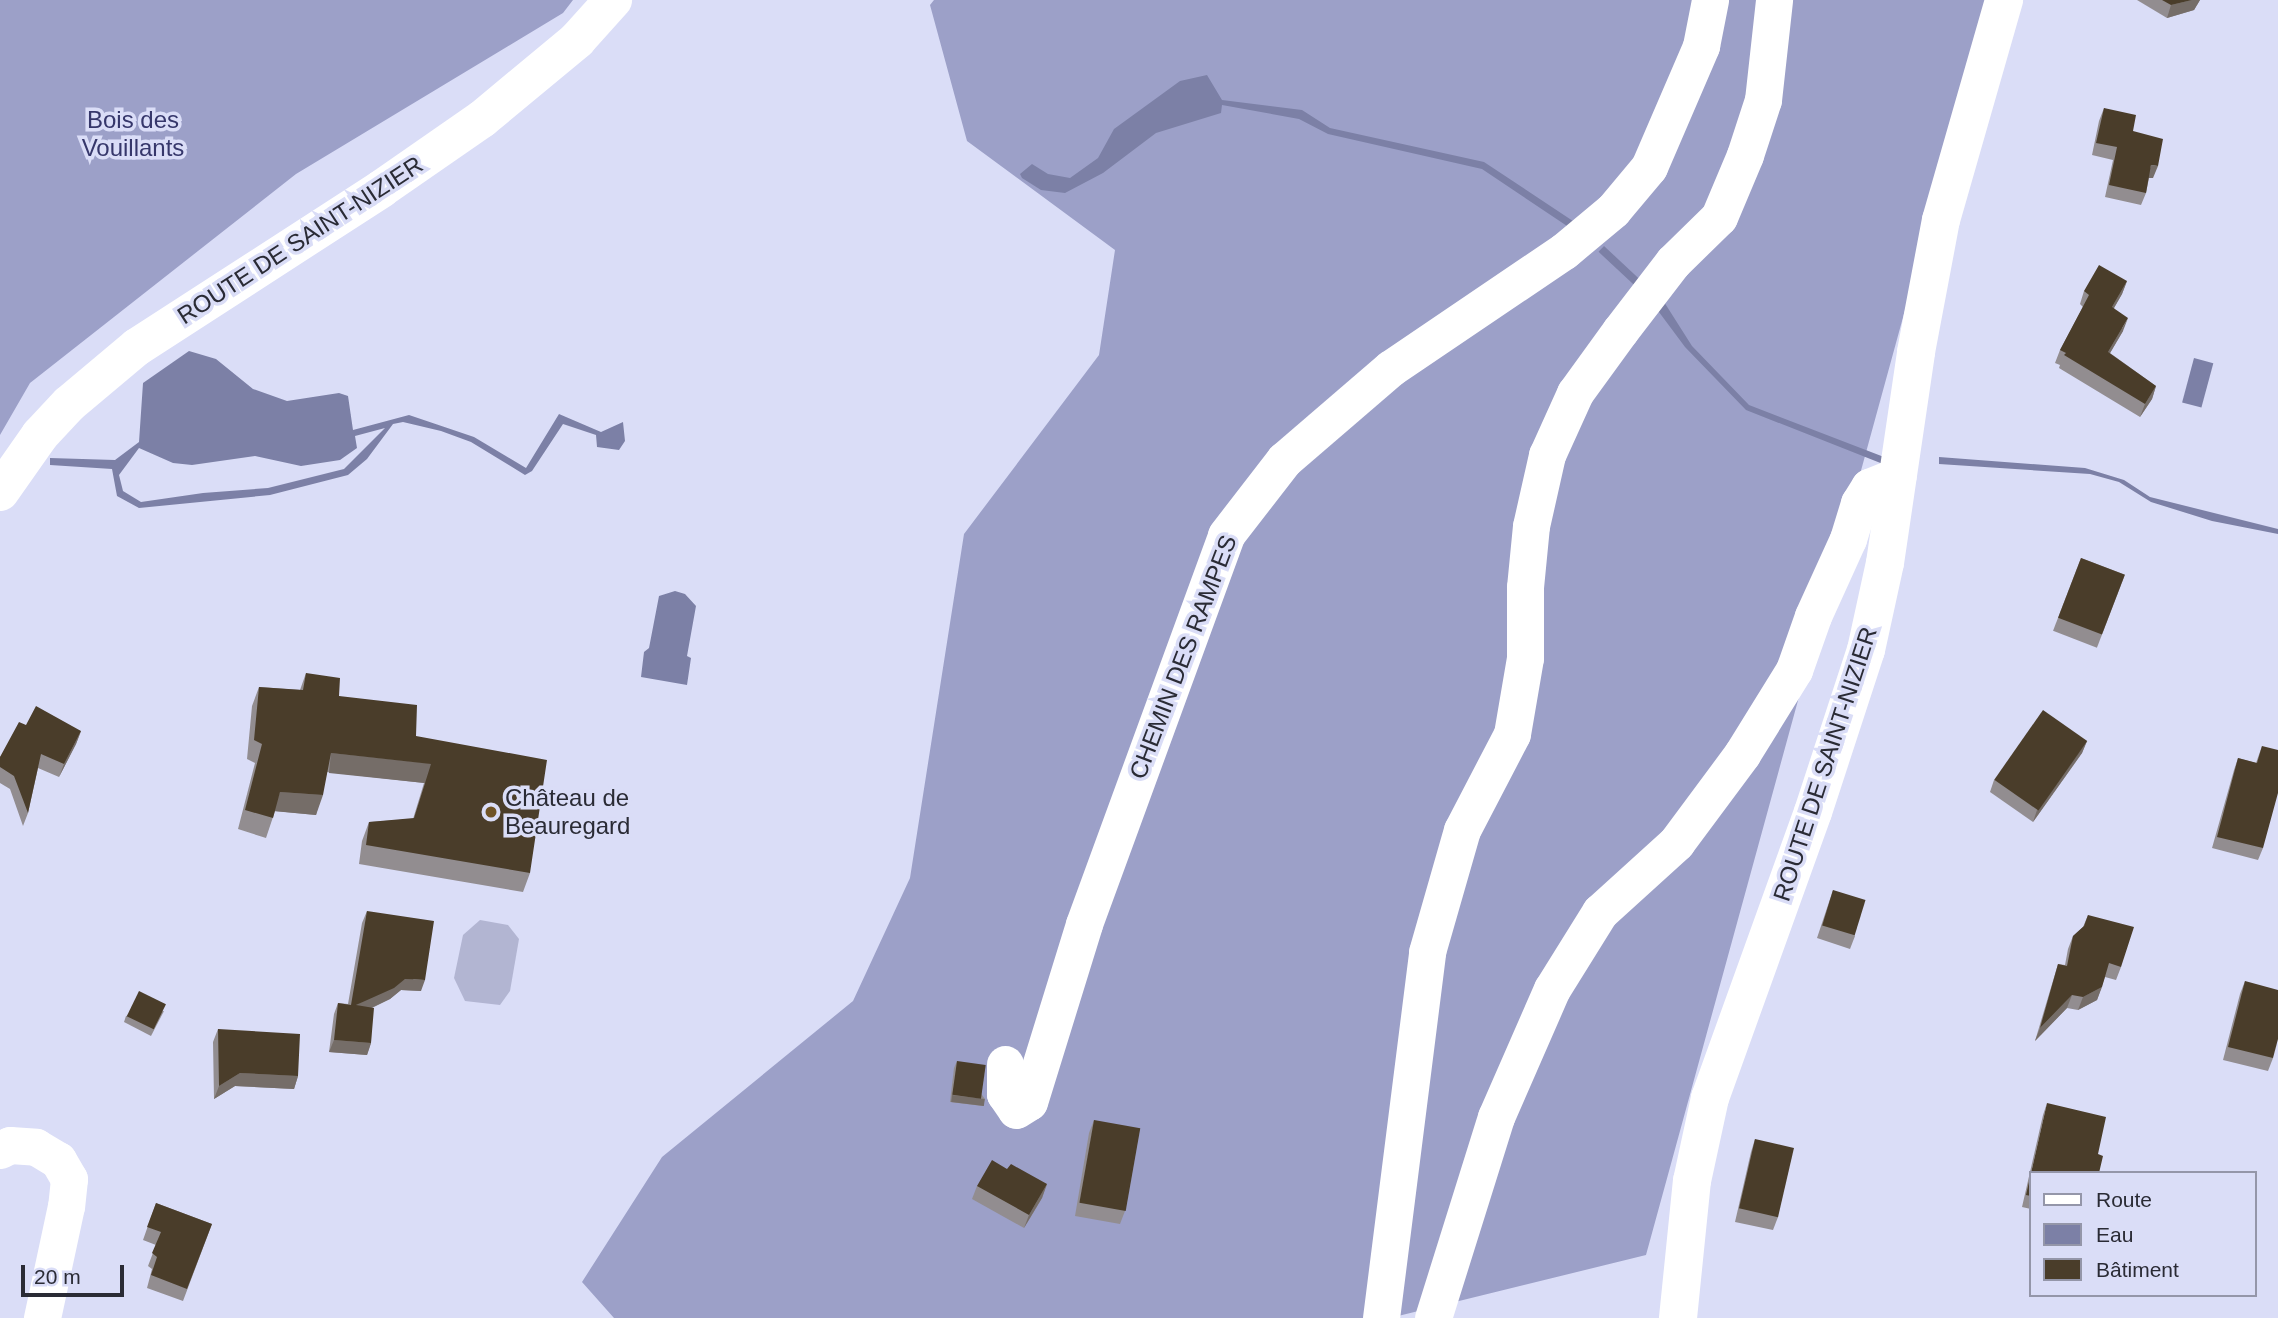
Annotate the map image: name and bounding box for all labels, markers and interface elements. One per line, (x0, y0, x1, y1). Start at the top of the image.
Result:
park label: Bois des Vouillants (82, 106, 184, 162)
street label: ROUTE DE SAINT-NIZIER (172, 150, 428, 330)
street label: CHEMIN DES RAMPES (1123, 531, 1243, 783)
street label: ROUTE DE SAINT-NIZIER (1767, 623, 1883, 905)
place label: Château de Beauregard (505, 784, 630, 840)
marker: Château de Beauregard (483, 804, 499, 820)
legend (2030, 1171, 2257, 1297)
text: Route (2096, 1188, 2152, 1211)
text: Eau (2096, 1223, 2133, 1246)
scale bar (24, 1252, 128, 1296)
text: Bâtiment (2096, 1258, 2179, 1281)
text: 20 m (34, 1265, 81, 1288)

